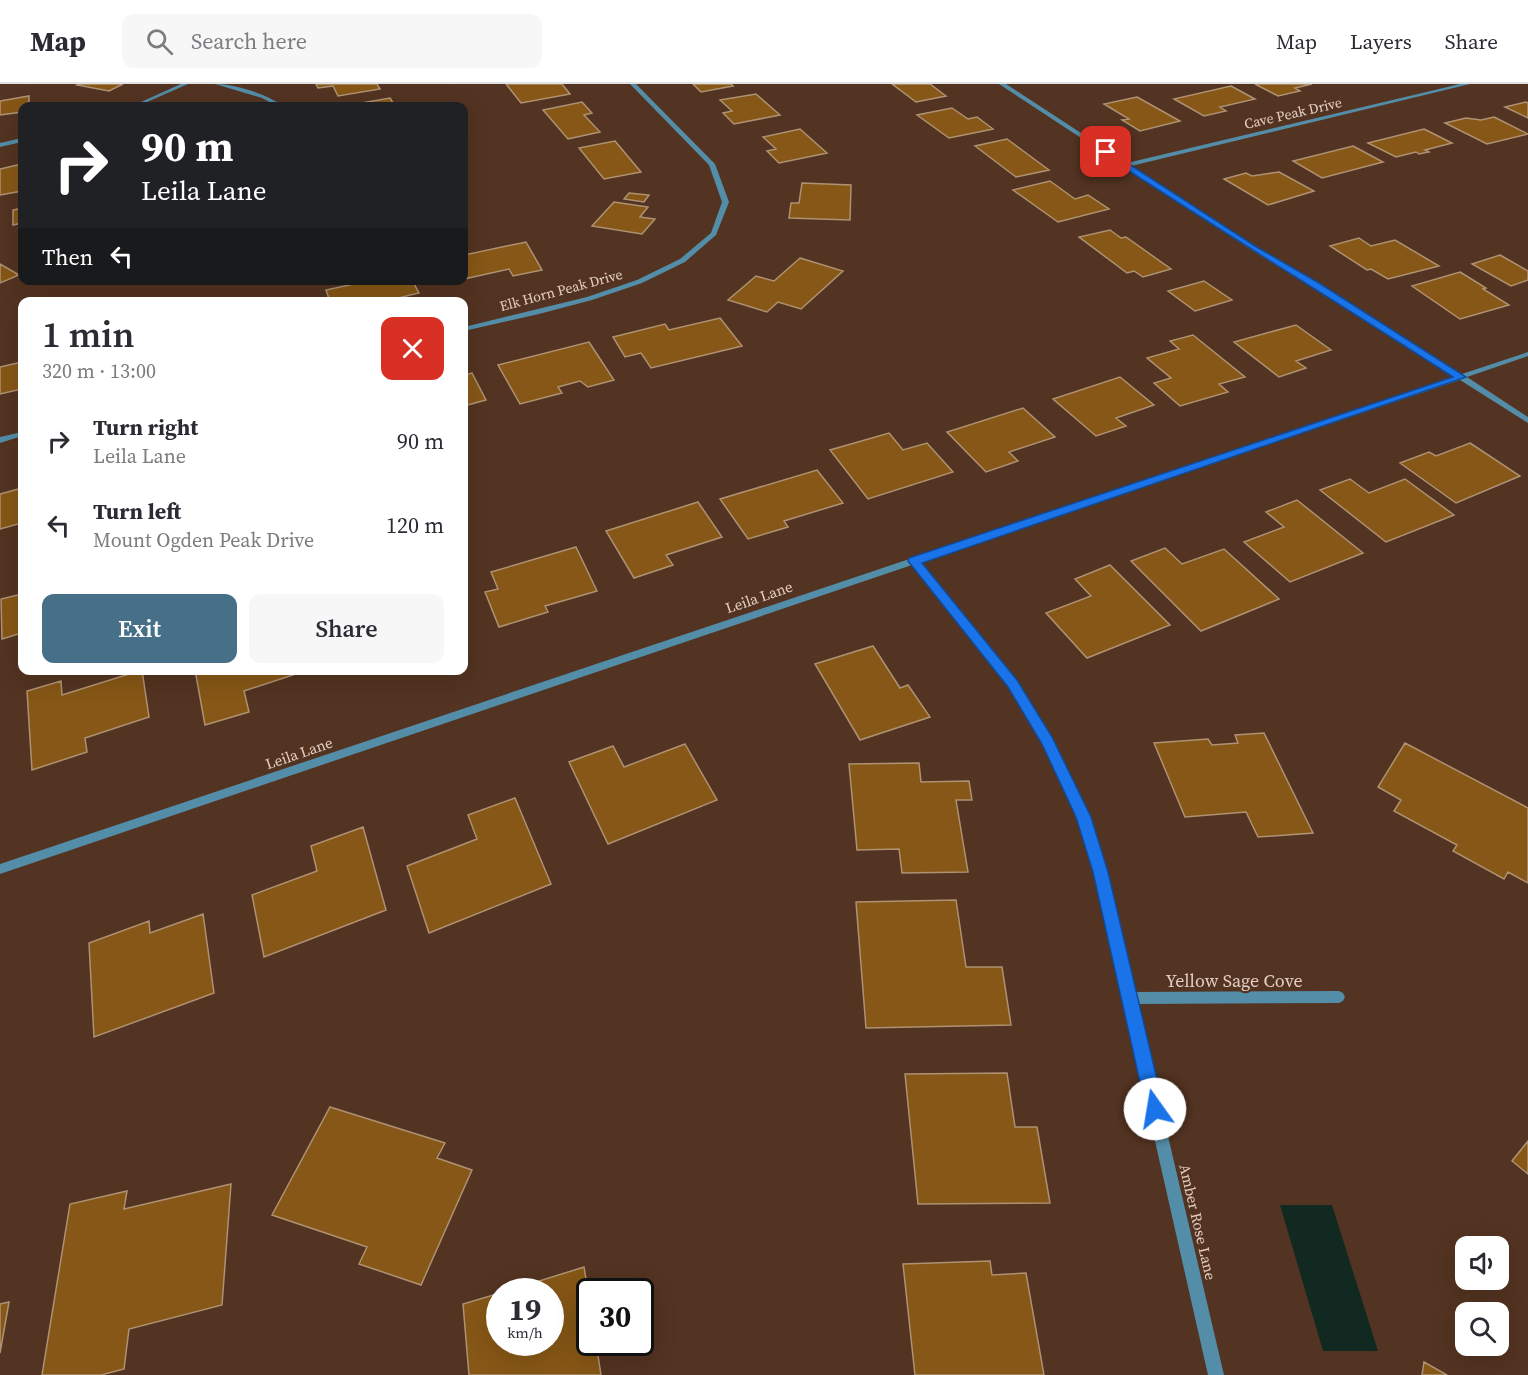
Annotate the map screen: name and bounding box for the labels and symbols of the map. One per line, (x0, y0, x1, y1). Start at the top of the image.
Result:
street label: Cave Peak Drive (1242, 92, 1344, 134)
pin (1080, 126, 1131, 177)
street label: Elk Horn Peak Drive (497, 264, 625, 316)
street label: Leila Lane (723, 576, 796, 618)
street label: Leila Lane (263, 732, 336, 774)
street label: Yellow Sage Cove (1165, 968, 1303, 993)
position arrow (1123, 1077, 1187, 1141)
street label: Amber Rose Lane (1174, 1162, 1222, 1282)
speed limit sign: 30 (576, 1278, 654, 1356)

